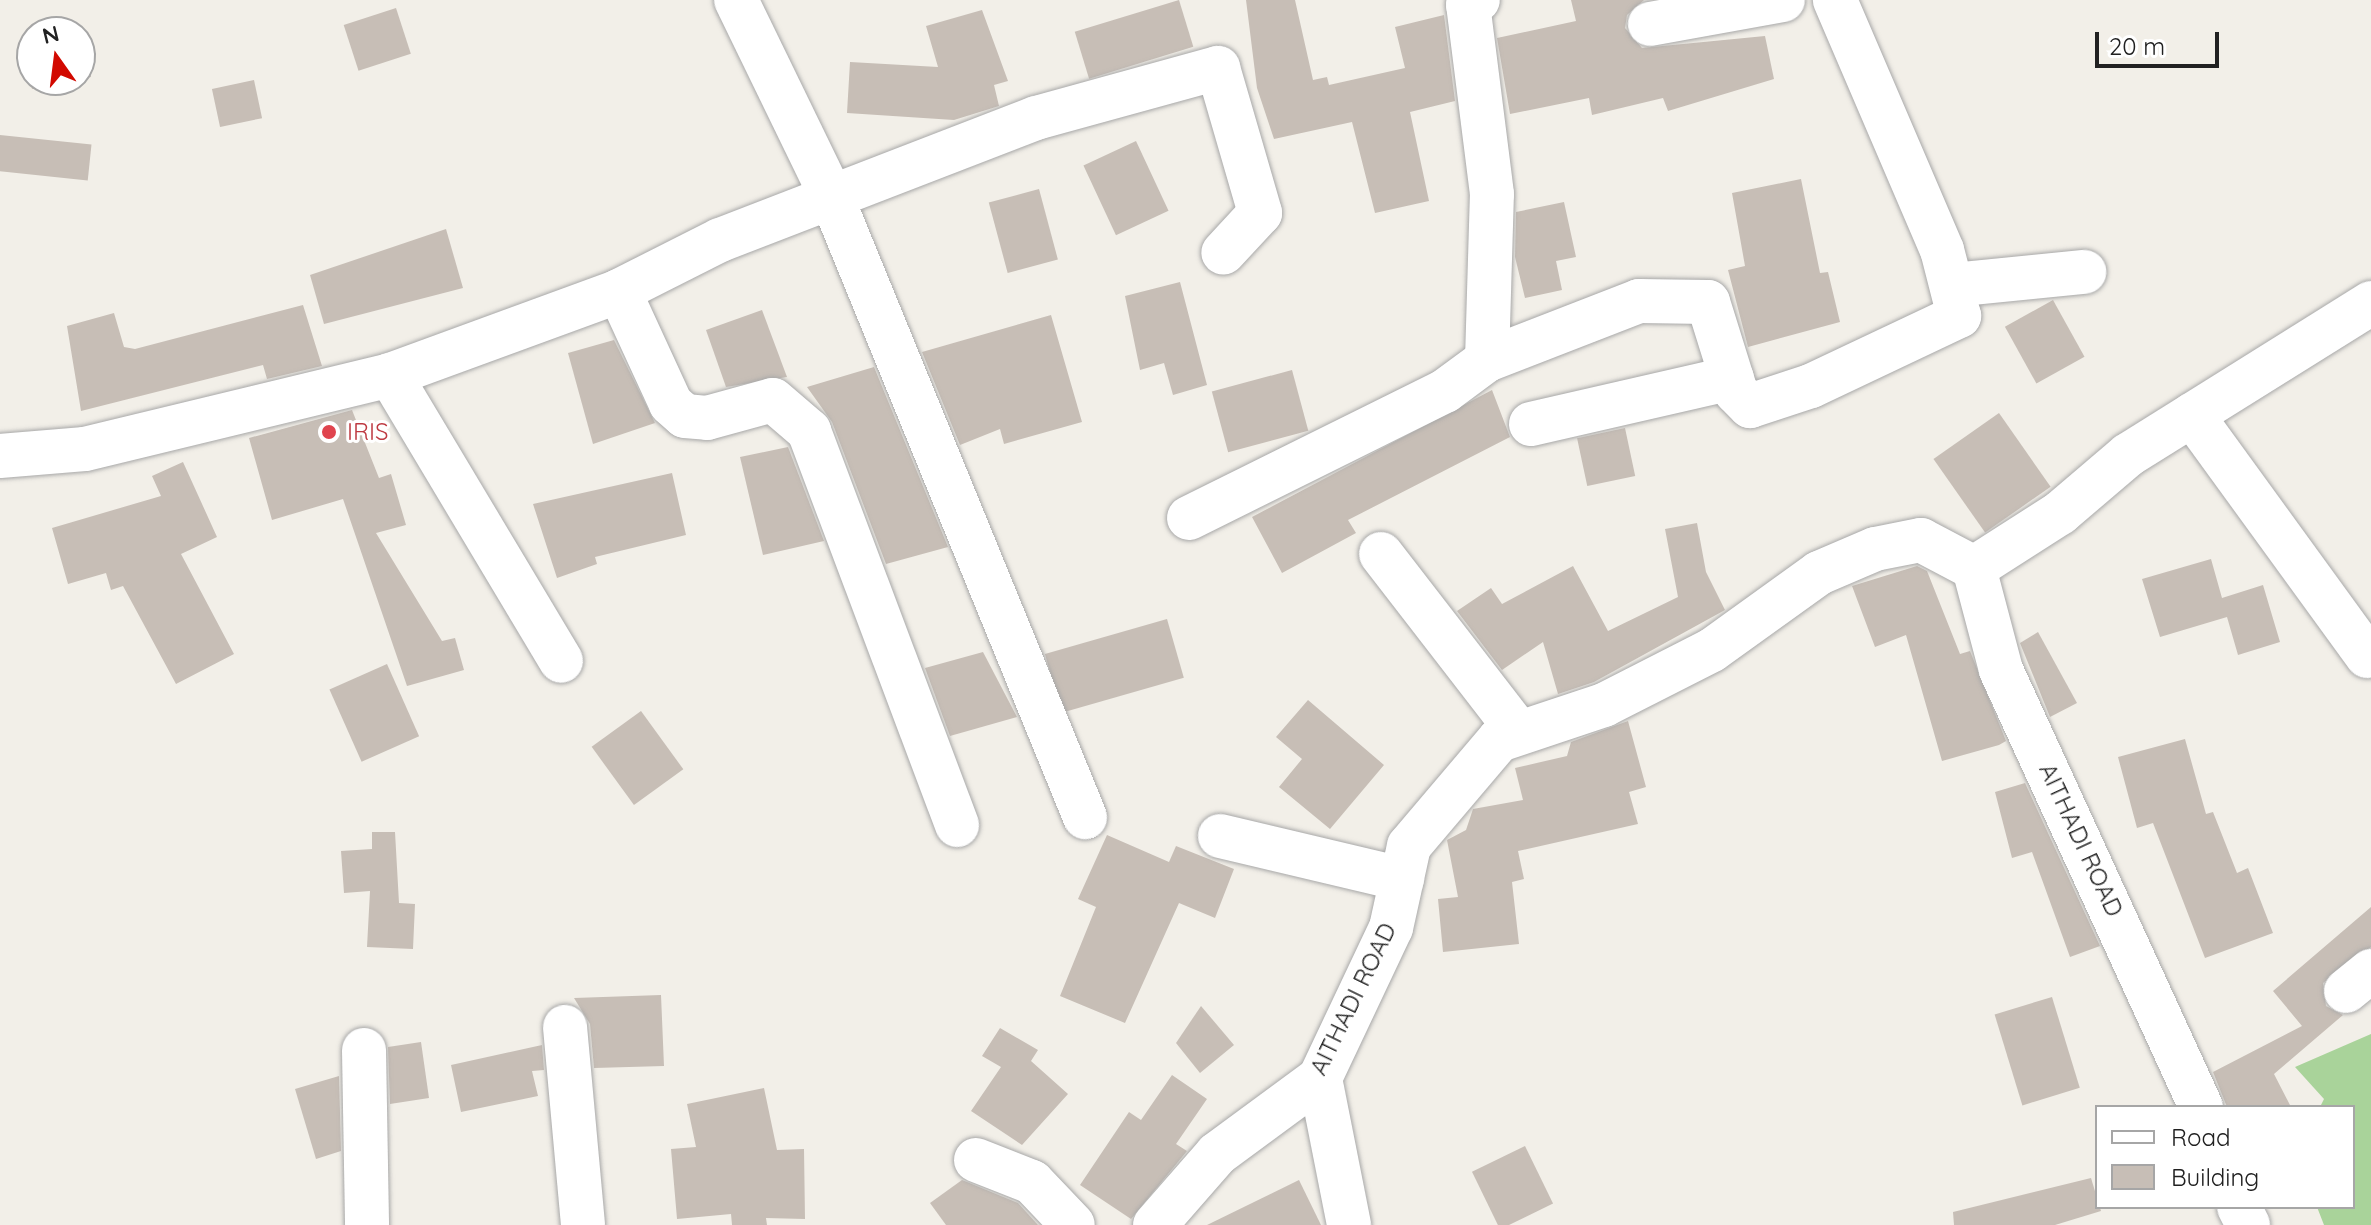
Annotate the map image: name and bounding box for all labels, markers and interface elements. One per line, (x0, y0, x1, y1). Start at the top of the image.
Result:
north arrow (16, 16, 96, 96)
scale bar (2099, 16, 2223, 66)
text: N (39, 19, 62, 50)
text: 20 m (2109, 31, 2165, 61)
place label: IRIS (347, 418, 389, 446)
marker: IRIS (318, 421, 340, 443)
street label: AITHADI ROAD (2033, 759, 2129, 921)
street label: AITHADI ROAD (1304, 918, 1402, 1080)
legend (2095, 1105, 2355, 1209)
text: Road (2171, 1122, 2231, 1152)
text: Building (2171, 1162, 2259, 1192)

